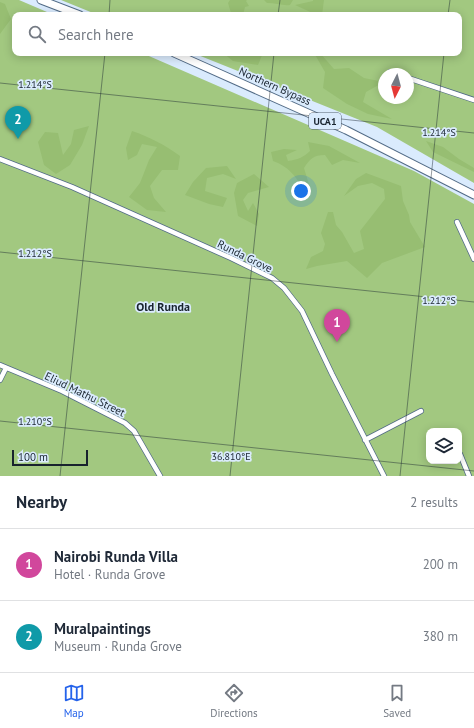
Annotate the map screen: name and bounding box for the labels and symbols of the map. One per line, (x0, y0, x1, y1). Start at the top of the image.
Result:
street label: Northern Bypass (237, 64, 314, 108)
north arrow (378, 68, 414, 104)
text: 1.214°S (18, 78, 52, 91)
pin: 2 (5, 106, 31, 139)
road number: UCA1 (309, 113, 341, 129)
text: 1.214°S (422, 126, 456, 139)
your location (291, 181, 311, 201)
street label: Runda Grove (215, 237, 275, 276)
text: 1.212°S (18, 247, 52, 260)
text: 1.212°S (422, 294, 456, 307)
district label: Old Runda (136, 299, 190, 314)
pin: 1 (324, 309, 350, 342)
street label: Eliud Mathu Street (43, 368, 128, 420)
text: 1.210°S (18, 415, 52, 428)
scale bar (12, 448, 88, 467)
text: 36.810°E (212, 450, 251, 463)

